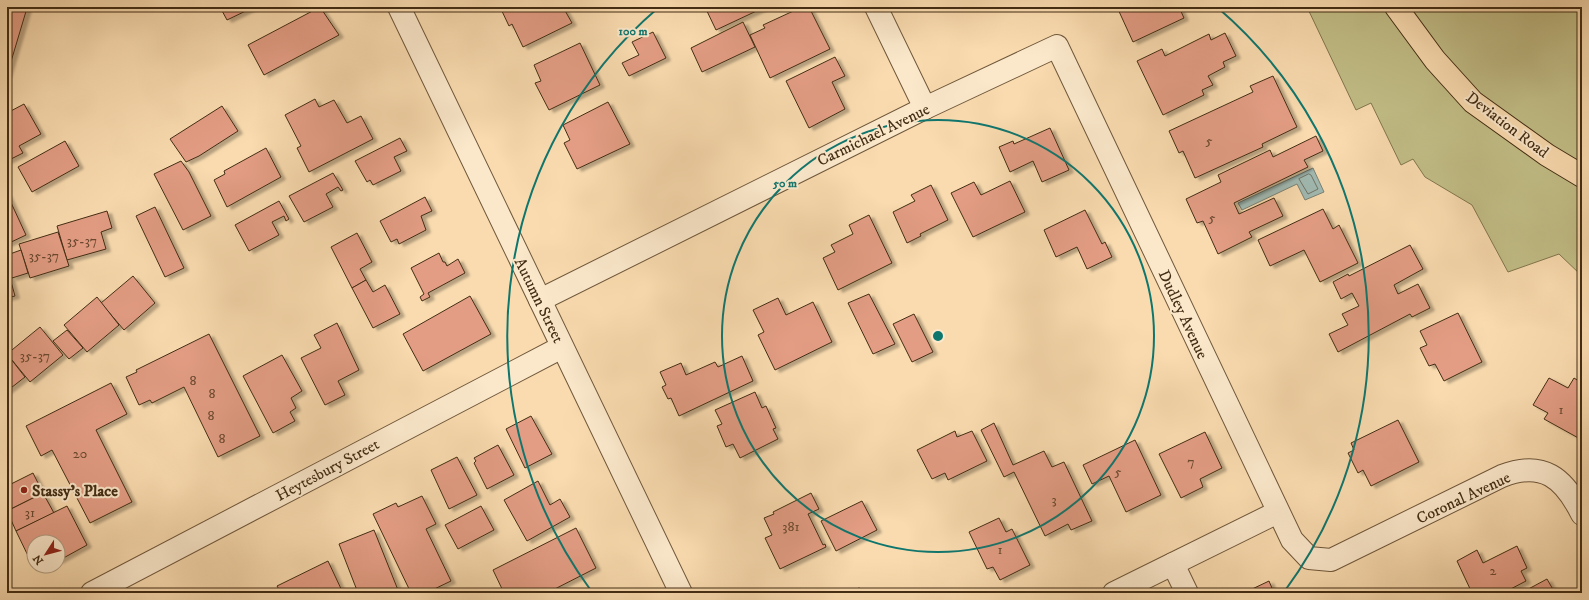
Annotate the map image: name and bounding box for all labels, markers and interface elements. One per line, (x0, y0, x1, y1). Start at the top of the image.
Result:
text: 100 m (619, 24, 647, 39)
street label: Deviation Road (1462, 87, 1553, 162)
street label: Carmichael Avenue (814, 99, 933, 171)
house number: 5 (1206, 132, 1213, 150)
text: 50 m (772, 176, 797, 191)
house number: 5 (1209, 209, 1216, 227)
house number: 35-37 (67, 232, 97, 250)
house number: 35-37 (29, 247, 59, 265)
street label: Autumn Street (510, 255, 568, 346)
street label: Dudley Avenue (1154, 267, 1213, 363)
centre of rings (931, 329, 945, 343)
house number: 35-37 (20, 347, 50, 365)
house number: 8 (189, 372, 197, 390)
house number: 8 (208, 385, 216, 403)
house number: 1 (1558, 401, 1564, 419)
house number: 8 (207, 407, 215, 425)
house number: 8 (218, 430, 226, 448)
street label: Heytesbury Street (272, 434, 383, 506)
house number: 20 (73, 445, 87, 463)
house number: 7 (1187, 453, 1195, 471)
house number: 5 (1115, 463, 1122, 481)
street label: Coronal Avenue (1413, 467, 1514, 528)
place label: Stassy's Place (32, 481, 118, 501)
marker: Stassy's Place (19, 485, 29, 495)
house number: 3 (1051, 491, 1057, 509)
house number: 31 (25, 504, 35, 522)
house number: 381 (782, 518, 800, 536)
north arrow (26, 534, 66, 574)
house number: 1 (997, 541, 1003, 559)
text: N (30, 552, 47, 567)
house number: 2 (1490, 562, 1497, 580)

